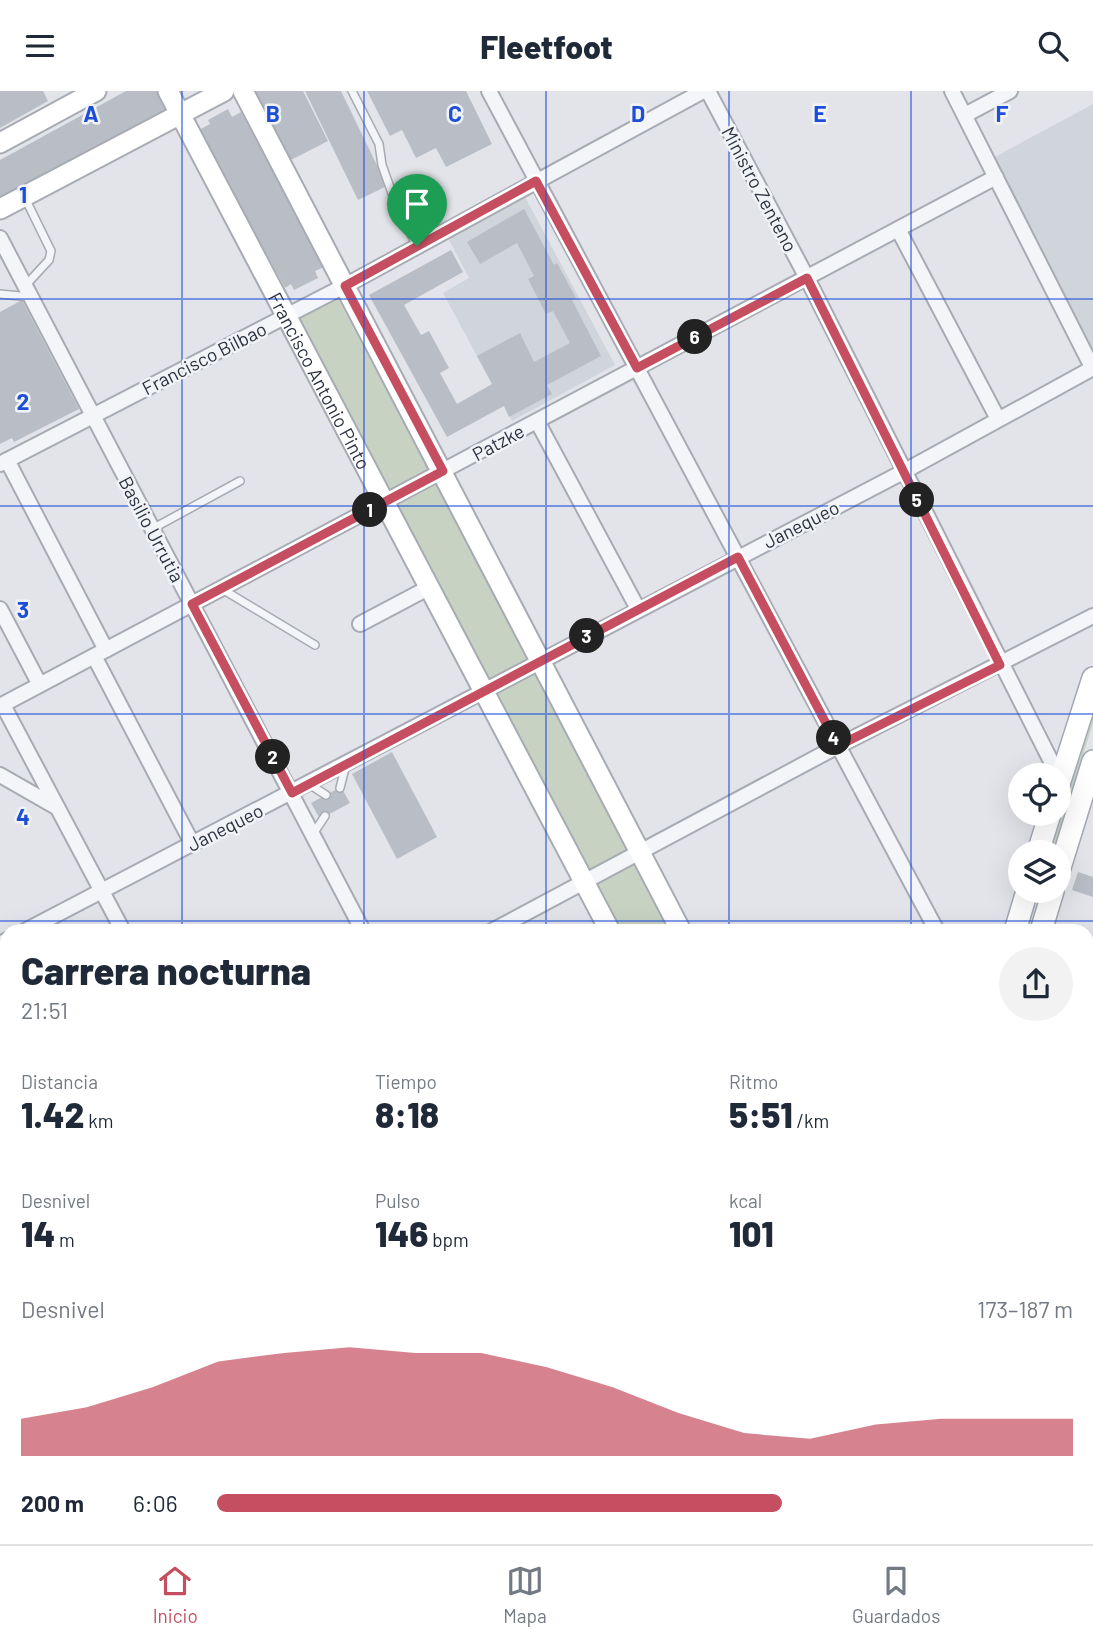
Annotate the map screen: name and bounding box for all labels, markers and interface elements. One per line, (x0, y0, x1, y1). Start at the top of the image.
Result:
icon: menu (21, 27, 59, 65)
text: Fleetfoot (480, 27, 613, 65)
icon: search (1034, 27, 1072, 65)
text: A (83, 99, 99, 127)
text: B (266, 99, 280, 127)
text: C (448, 99, 462, 127)
text: D (631, 99, 645, 127)
text: E (813, 99, 827, 127)
text: F (996, 99, 1009, 127)
street label: Ministro Zenteno (717, 122, 803, 256)
pin (387, 174, 447, 246)
text: 1 (19, 180, 27, 208)
icon: arrive (398, 185, 436, 223)
street label: Francisco Antonio Pinto (264, 288, 376, 473)
street label: Francisco Bilbao (138, 317, 270, 399)
pin: 6 (678, 320, 712, 355)
text: 6 (689, 325, 700, 348)
text: 2 (17, 387, 29, 415)
street label: Patzke (468, 419, 528, 465)
street label: Basilio Urrutia (114, 472, 190, 586)
pin: 5 (900, 483, 934, 517)
text: 5 (911, 488, 922, 511)
pin: 1 (352, 493, 388, 527)
street label: Janequeo (759, 495, 843, 553)
text: 1 (366, 498, 373, 521)
text: 3 (17, 595, 29, 623)
pin: 3 (570, 619, 604, 653)
text: 3 (581, 624, 592, 647)
pin: 4 (816, 721, 852, 755)
text: 4 (828, 726, 839, 749)
pin: 2 (256, 739, 290, 775)
text: 2 (267, 745, 278, 768)
map controls (1008, 763, 1071, 903)
button: locate (1008, 763, 1071, 826)
street label: Janequeo (183, 798, 267, 856)
text: 4 (16, 802, 30, 830)
button: layers (1008, 840, 1071, 903)
text: Carrera nocturna (21, 947, 311, 993)
button: share (999, 947, 1073, 1021)
text: 21:51 (21, 996, 68, 1024)
text: Distancia (21, 1070, 98, 1093)
text: Tiempo (375, 1070, 437, 1093)
text: Ritmo (729, 1070, 778, 1093)
text: 1.42 (21, 1093, 85, 1135)
text: 8:18 (375, 1093, 439, 1135)
text: 5:51 (729, 1093, 793, 1135)
text: km (85, 1109, 114, 1132)
text: /km (793, 1109, 829, 1132)
text: Desnivel (21, 1189, 90, 1212)
text: Pulso (375, 1189, 420, 1212)
text: kcal (729, 1189, 762, 1212)
text: 14 (21, 1212, 55, 1254)
text: 146 (375, 1212, 428, 1254)
text: 101 (729, 1212, 774, 1254)
text: m (55, 1228, 75, 1251)
text: bpm (428, 1228, 469, 1251)
text: Desnivel (21, 1295, 105, 1323)
text: 173–187 m (977, 1295, 1073, 1323)
text: 200 m (21, 1489, 84, 1517)
text: 6:06 (133, 1489, 177, 1517)
tab: Inicio (153, 1562, 198, 1627)
tab: Mapa (503, 1562, 547, 1627)
tab: Guardados (852, 1562, 940, 1627)

